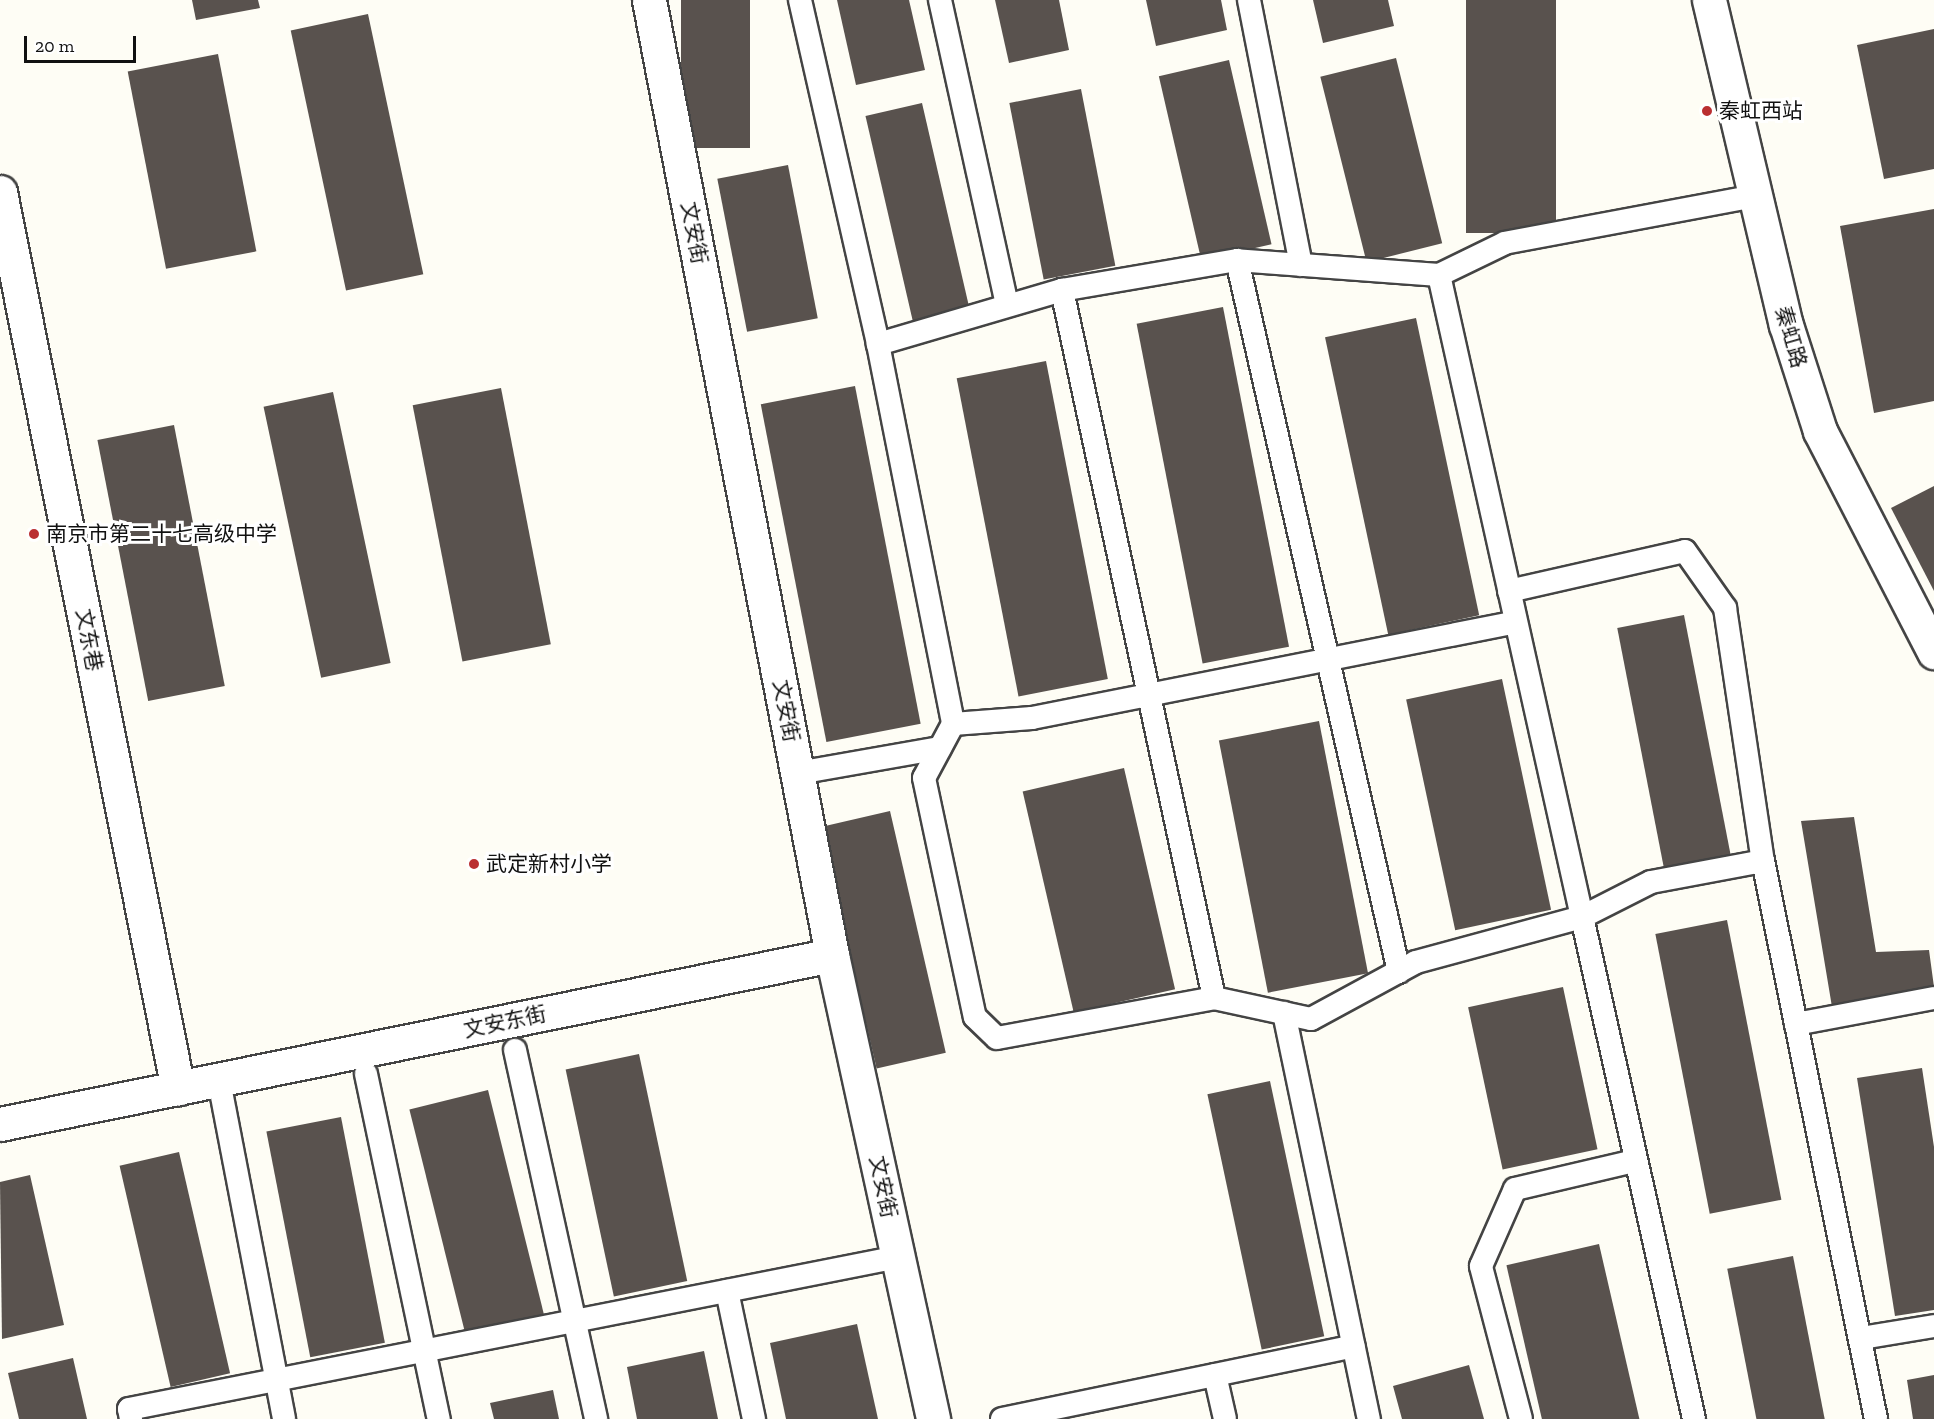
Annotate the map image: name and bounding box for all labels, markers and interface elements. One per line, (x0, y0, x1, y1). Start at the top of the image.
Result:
scale bar (27, 24, 140, 62)
text: 20 m (35, 35, 74, 57)
place label: 秦虹西站 (1719, 98, 1803, 124)
marker: 秦虹西站 (1700, 104, 1714, 118)
street label: 文安街 (676, 200, 712, 266)
street label: 秦虹路 (1770, 303, 1812, 371)
place label: 南京市第二十七高级中学 (46, 521, 277, 547)
marker: 南京市第二十七高级中学 (27, 527, 41, 541)
street label: 文东巷 (71, 607, 107, 673)
street label: 文安街 (768, 678, 804, 744)
place label: 武定新村小学 (486, 851, 612, 877)
marker: 武定新村小学 (467, 857, 481, 871)
street label: 文安东街 (461, 1001, 549, 1043)
street label: 文安街 (864, 1154, 902, 1220)

